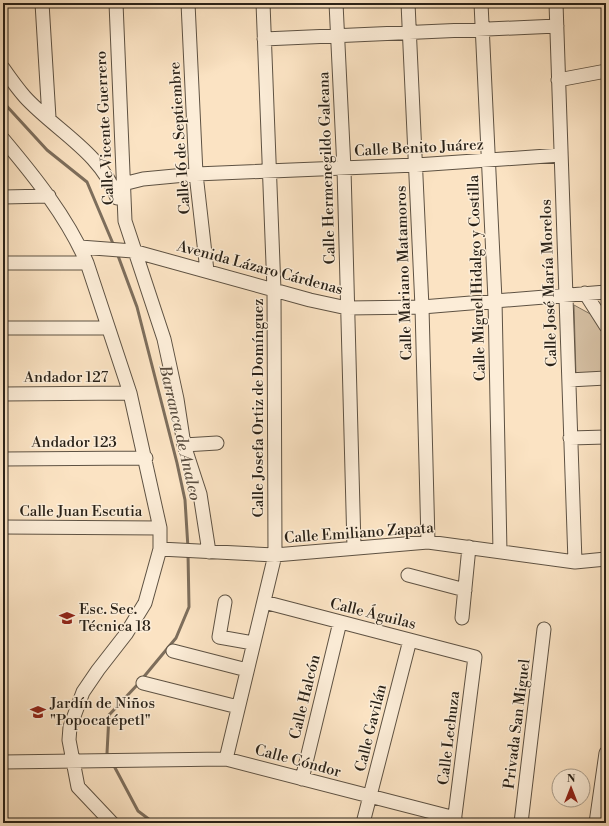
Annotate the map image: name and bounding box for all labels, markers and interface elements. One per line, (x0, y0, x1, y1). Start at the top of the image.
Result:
street label: Calle Vicente Guerrero (91, 50, 119, 206)
street label: Calle 16 de Septiembre (165, 61, 195, 215)
street label: Calle Hermenegildo Galeana (314, 71, 340, 265)
street label: Calle Benito Juárez (354, 135, 484, 161)
street label: Calle Miguel Hidalgo y Costilla (464, 174, 490, 381)
street label: Calle Mariano Matamoros (391, 185, 417, 361)
street label: Calle José María Morelos (537, 199, 561, 367)
street label: Avenida Lázaro Cárdenas (174, 236, 345, 299)
street label: Calle Josefa Ortiz de Domínguez (249, 298, 268, 518)
water label: Barranca de Analco (154, 362, 205, 503)
street label: Andador 127 (23, 368, 109, 387)
street label: Andador 123 (30, 433, 117, 452)
street label: Calle Juan Escutia (20, 502, 143, 521)
street label: Calle Emiliano Zapata (283, 518, 435, 548)
street label: Calle Águilas (328, 593, 418, 634)
place label: Esc. Sec. Técnica 18 (79, 600, 151, 636)
school or university icon: Esc. Sec. Técnica 18 (58, 609, 76, 627)
street label: Calle Halcón (285, 653, 325, 741)
street label: Privada San Miguel (500, 657, 534, 790)
street label: Calle Gavilán (351, 682, 391, 774)
street label: Calle Lechuza (434, 689, 464, 786)
place label: Jardín de Niños "Popocatépetl" (49, 694, 155, 730)
school or university icon: Jardín de Niños "Popocatépetl" (29, 703, 47, 721)
street label: Calle Cóndor (253, 740, 344, 782)
north arrow (551, 768, 591, 808)
text: N (567, 772, 576, 786)

